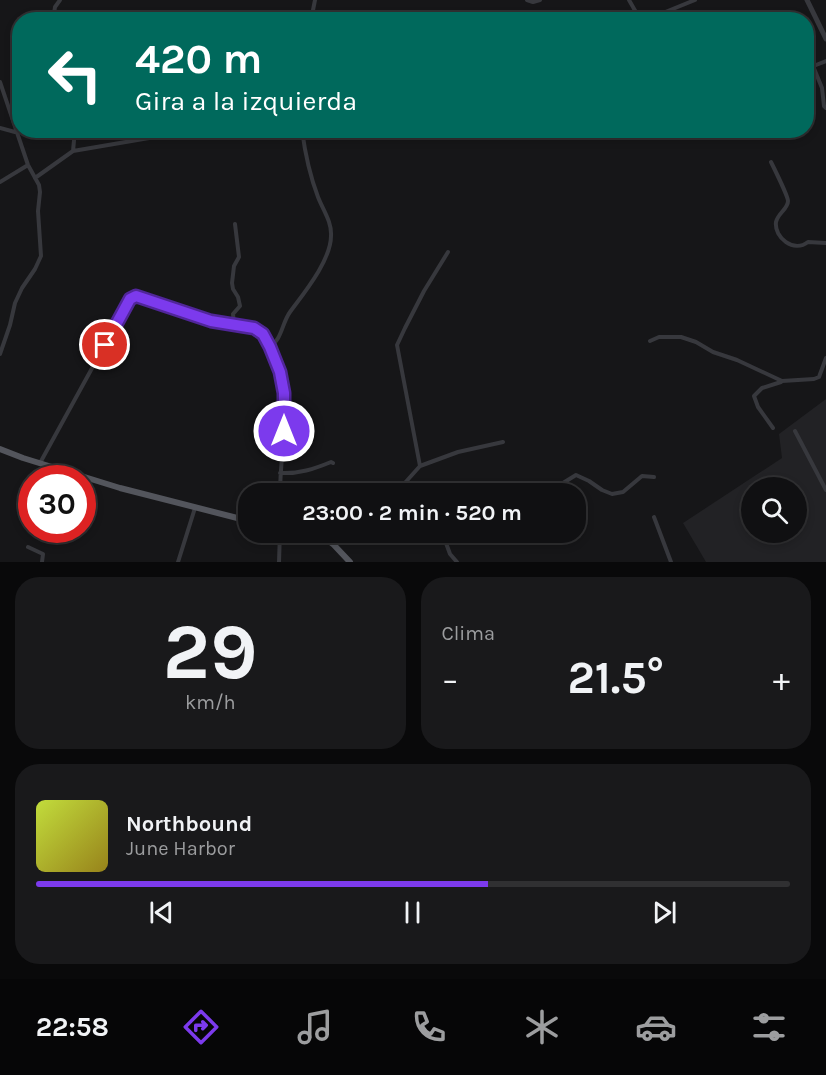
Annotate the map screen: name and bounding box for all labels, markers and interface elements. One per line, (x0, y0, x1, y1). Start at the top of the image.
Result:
text: 420 m (135, 34, 262, 84)
icon: left (36, 36, 114, 114)
text: Gira a la izquierda (135, 85, 357, 117)
pin (79, 319, 130, 370)
icon: arrive (88, 328, 121, 361)
position arrow (252, 399, 316, 463)
speed limit sign: 30 (18, 465, 96, 543)
map controls (741, 477, 807, 543)
button: search (741, 477, 807, 543)
text: 23:00 · 2 min · 520 m (302, 500, 522, 526)
text: 29 (163, 606, 258, 698)
text: Clima (442, 622, 495, 645)
text: 21.5° (567, 652, 664, 704)
text: − (442, 660, 459, 698)
text: + (773, 660, 790, 698)
text: km/h (185, 691, 236, 714)
text: Northbound (126, 811, 252, 837)
text: June Harbor (126, 837, 235, 860)
icon: previous (145, 896, 178, 929)
icon: pause (396, 896, 429, 929)
icon: next (648, 896, 681, 929)
icon: directions (180, 1006, 222, 1048)
icon: music (294, 1006, 336, 1048)
icon: phone (408, 1006, 450, 1048)
icon: climate (521, 1006, 563, 1048)
icon: car (635, 1006, 677, 1048)
icon: filters (748, 1006, 790, 1048)
text: 22:58 (36, 1011, 109, 1043)

